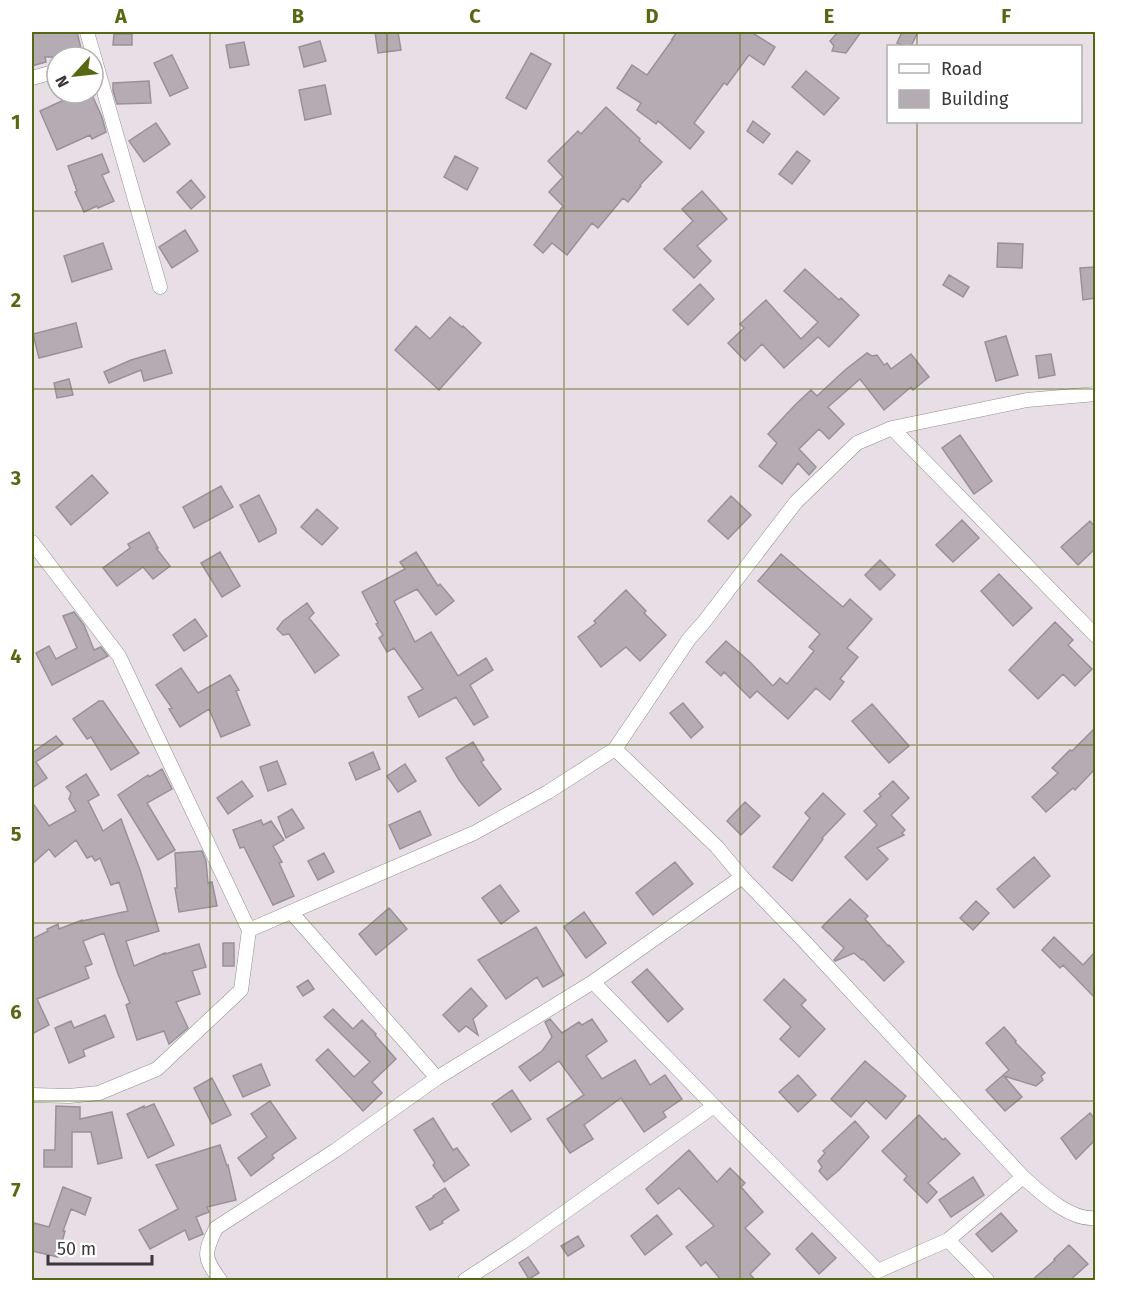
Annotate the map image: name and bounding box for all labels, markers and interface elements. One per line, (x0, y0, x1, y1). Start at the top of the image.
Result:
text: A (114, 4, 128, 28)
text: B (292, 4, 304, 28)
text: C (469, 4, 481, 28)
text: D (645, 4, 659, 28)
text: E (824, 4, 834, 28)
text: F (1001, 4, 1011, 28)
north arrow (45, 45, 105, 105)
legend (887, 45, 1082, 123)
text: Road (941, 58, 983, 80)
text: N (51, 73, 73, 91)
text: Building (941, 88, 1009, 110)
text: 1 (11, 110, 21, 134)
text: 2 (11, 288, 21, 312)
text: 3 (10, 466, 21, 490)
text: 4 (10, 644, 22, 668)
text: 5 (11, 822, 22, 846)
text: 6 (10, 1000, 22, 1024)
text: 7 (11, 1178, 21, 1202)
scale bar (48, 1228, 152, 1266)
text: 50 m (57, 1238, 96, 1260)

